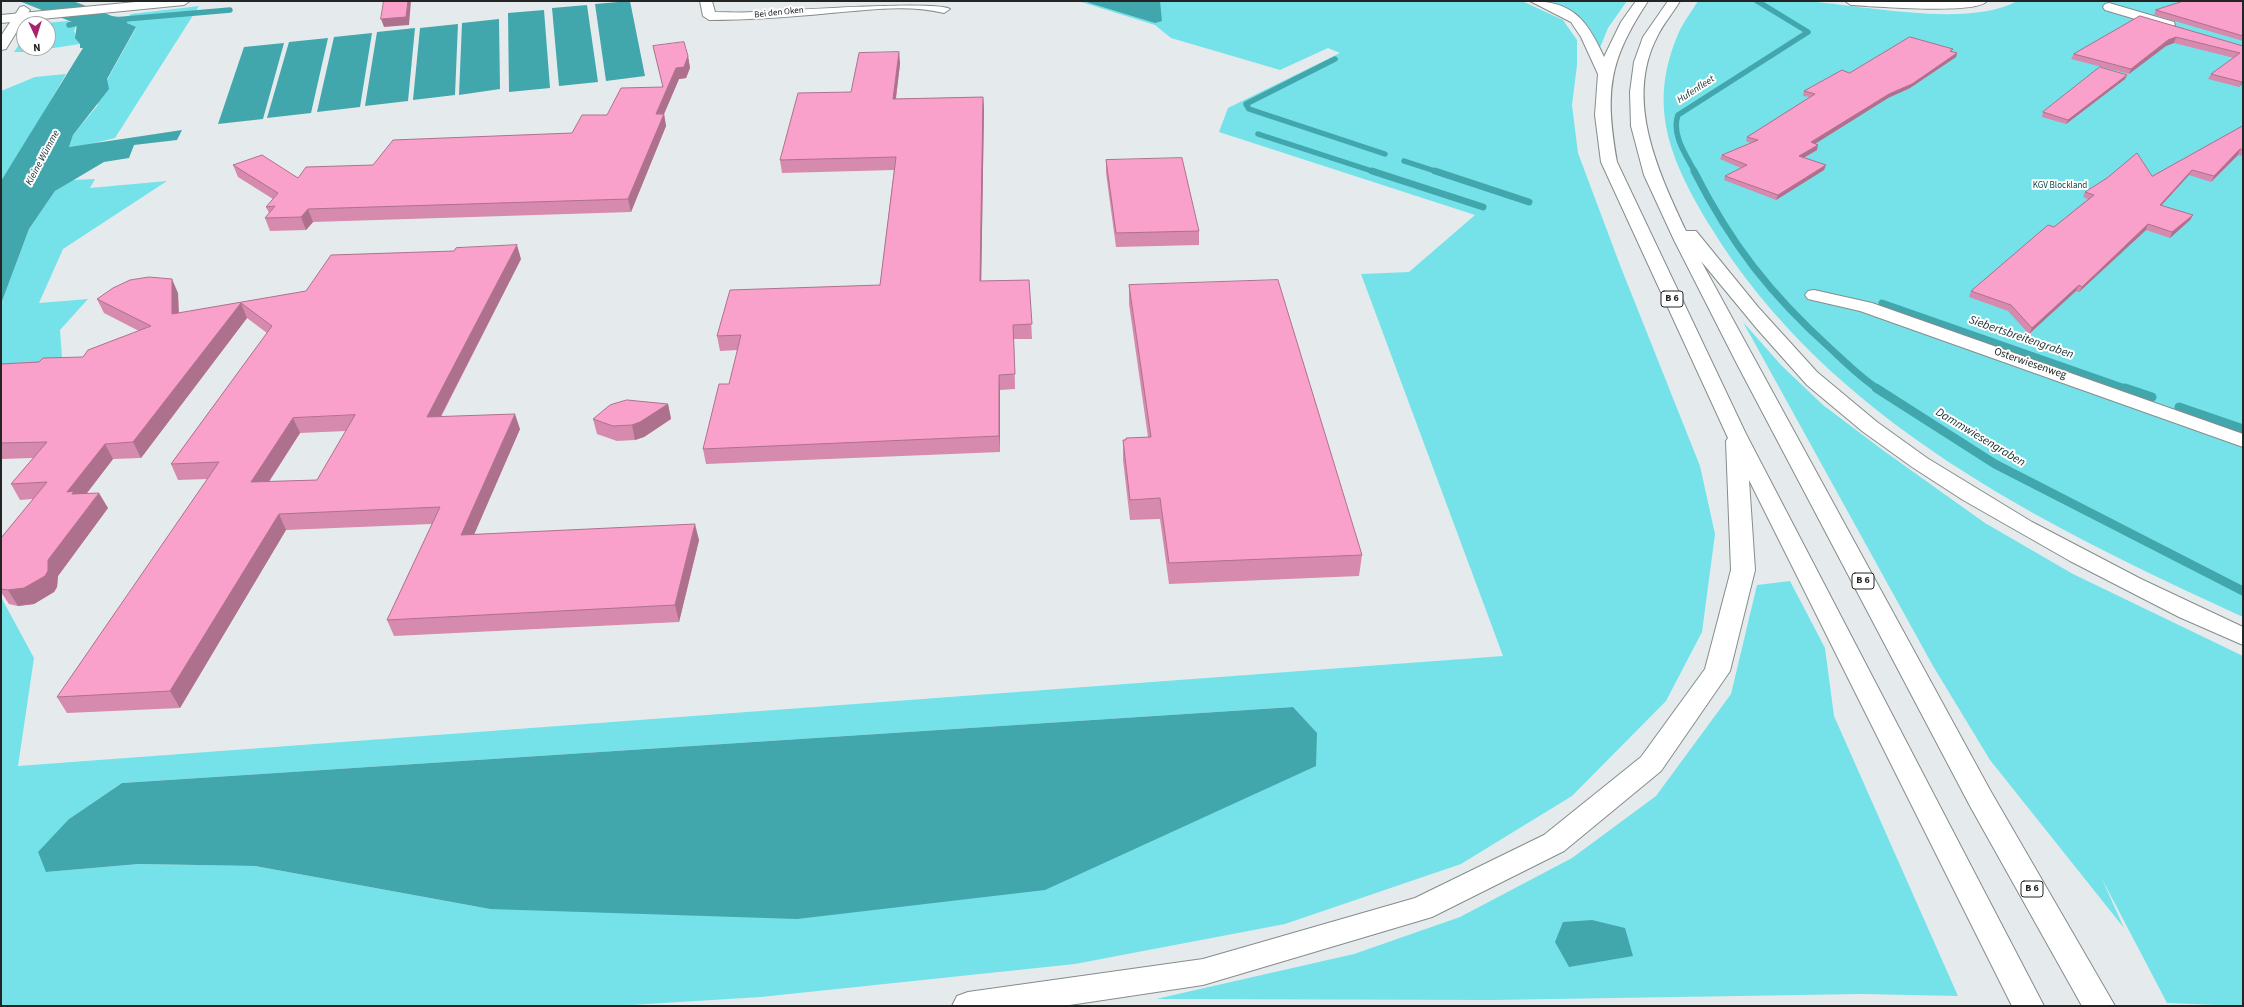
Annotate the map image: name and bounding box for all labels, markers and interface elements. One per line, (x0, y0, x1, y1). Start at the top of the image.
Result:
street label: Bei den Oken (754, 5, 804, 21)
north arrow (16, 16, 56, 56)
text: N (33, 40, 41, 55)
water label: Hufenfleet (1675, 73, 1717, 107)
water label: Kleine Wümme (23, 128, 63, 188)
park label: KGV Blockland (2033, 181, 2087, 191)
road number: B 6 (1661, 291, 1683, 307)
water label: Siebertsbreitengraben (1967, 313, 2075, 363)
street label: Osterwiesenweg (1992, 345, 2068, 383)
water label: Dammwiesengraben (1933, 406, 2027, 470)
road number: B 6 (1852, 573, 1874, 589)
road number: B 6 (2021, 881, 2043, 897)

